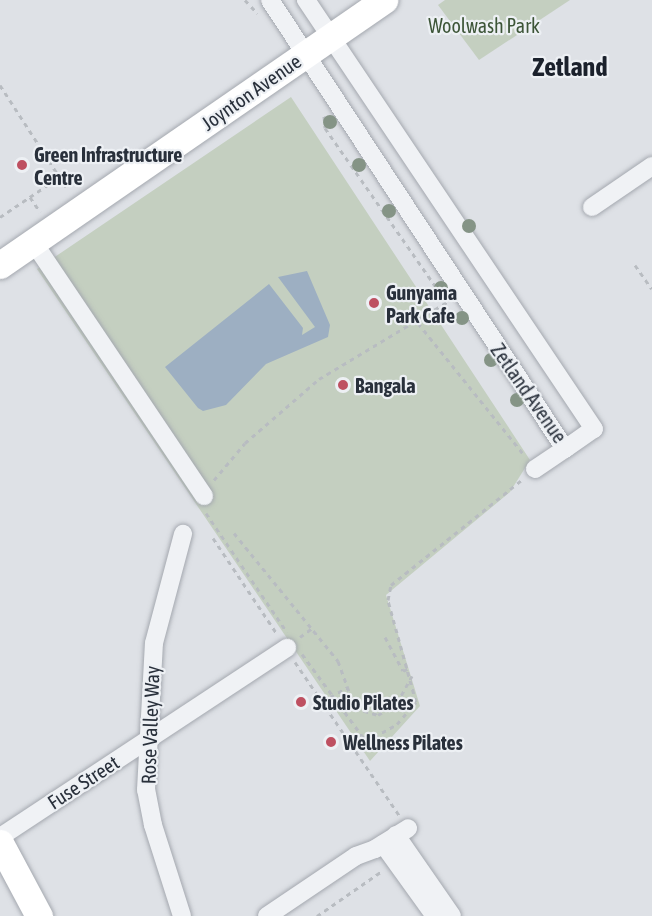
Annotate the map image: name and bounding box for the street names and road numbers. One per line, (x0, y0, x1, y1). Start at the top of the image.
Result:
street label: Joynton Avenue (196, 49, 306, 135)
street label: Zetland Avenue (486, 339, 572, 447)
street label: Rose Valley Way (136, 665, 164, 785)
street label: Fuse Street (43, 750, 123, 814)

